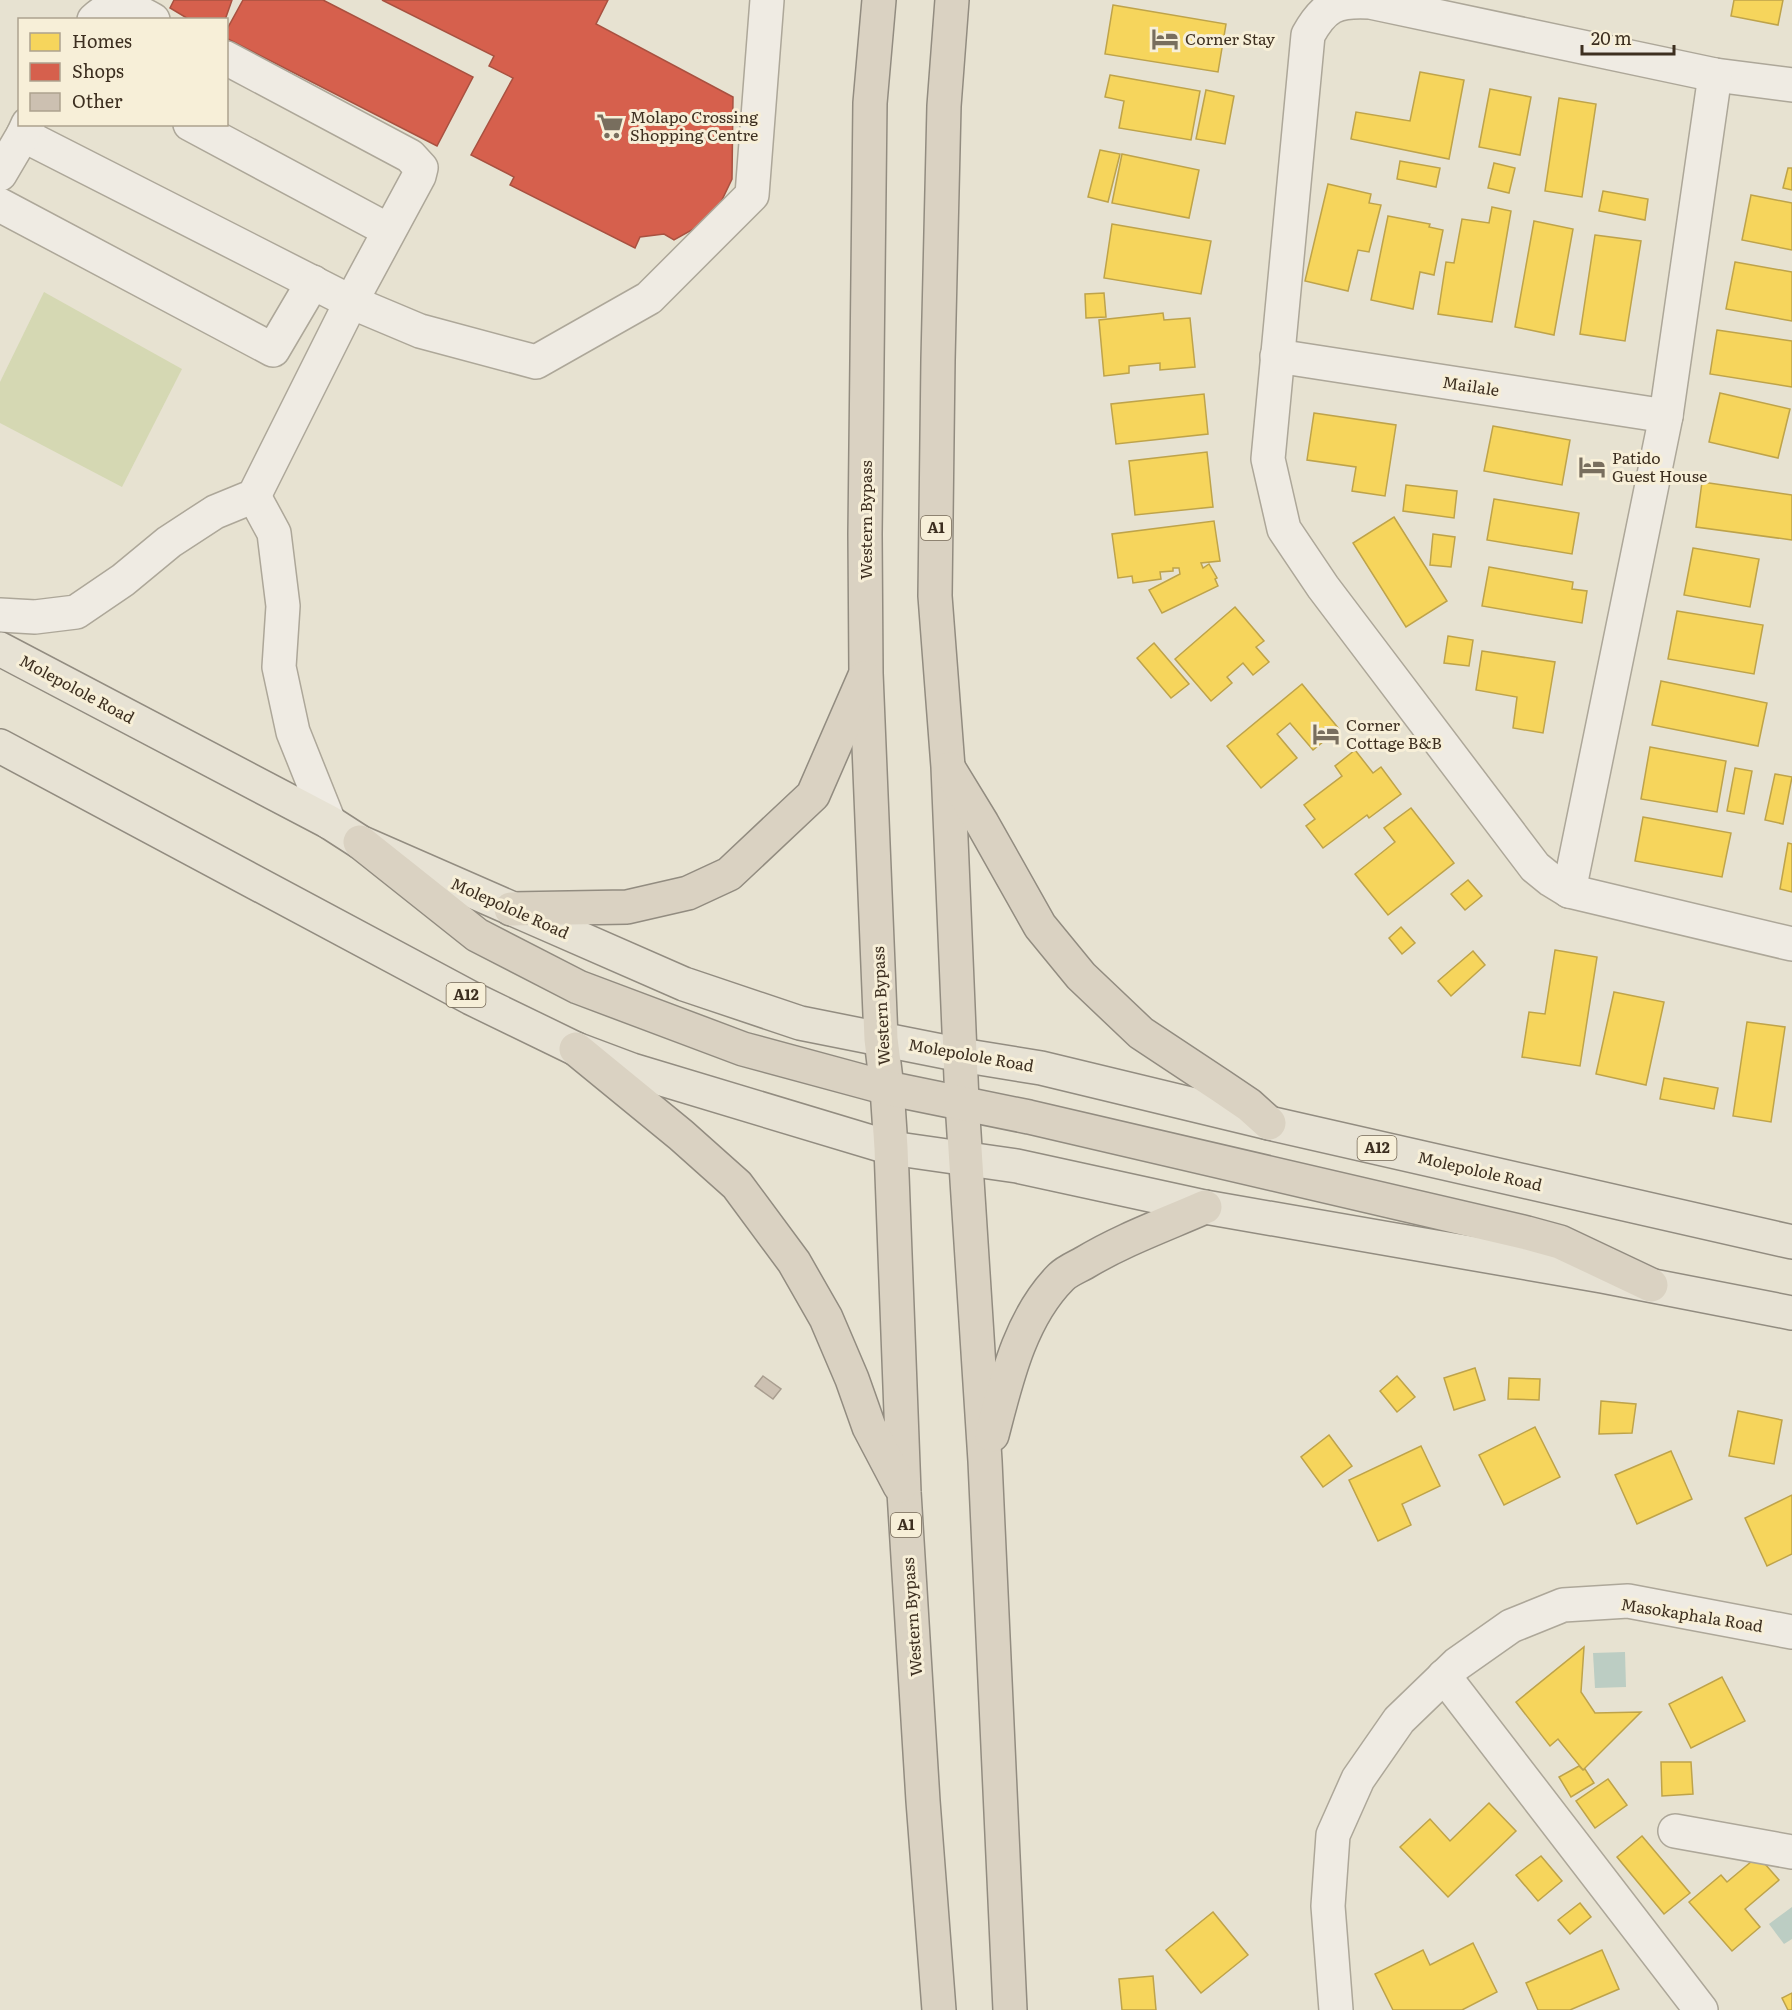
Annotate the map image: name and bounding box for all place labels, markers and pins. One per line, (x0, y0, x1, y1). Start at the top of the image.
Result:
hotel icon: Corner Stay (1150, 24, 1180, 54)
place label: Corner Stay (1185, 26, 1276, 50)
place label: Molapo Crossing Shopping Centre (630, 104, 758, 146)
supermarket icon: Molapo Crossing Shopping Centre (595, 111, 625, 141)
place label: Patido Guest House (1612, 445, 1707, 487)
hotel icon: Patido Guest House (1577, 452, 1607, 482)
place label: Corner Cottage B&B (1346, 712, 1442, 754)
hotel icon: Corner Cottage B&B (1311, 719, 1341, 749)

